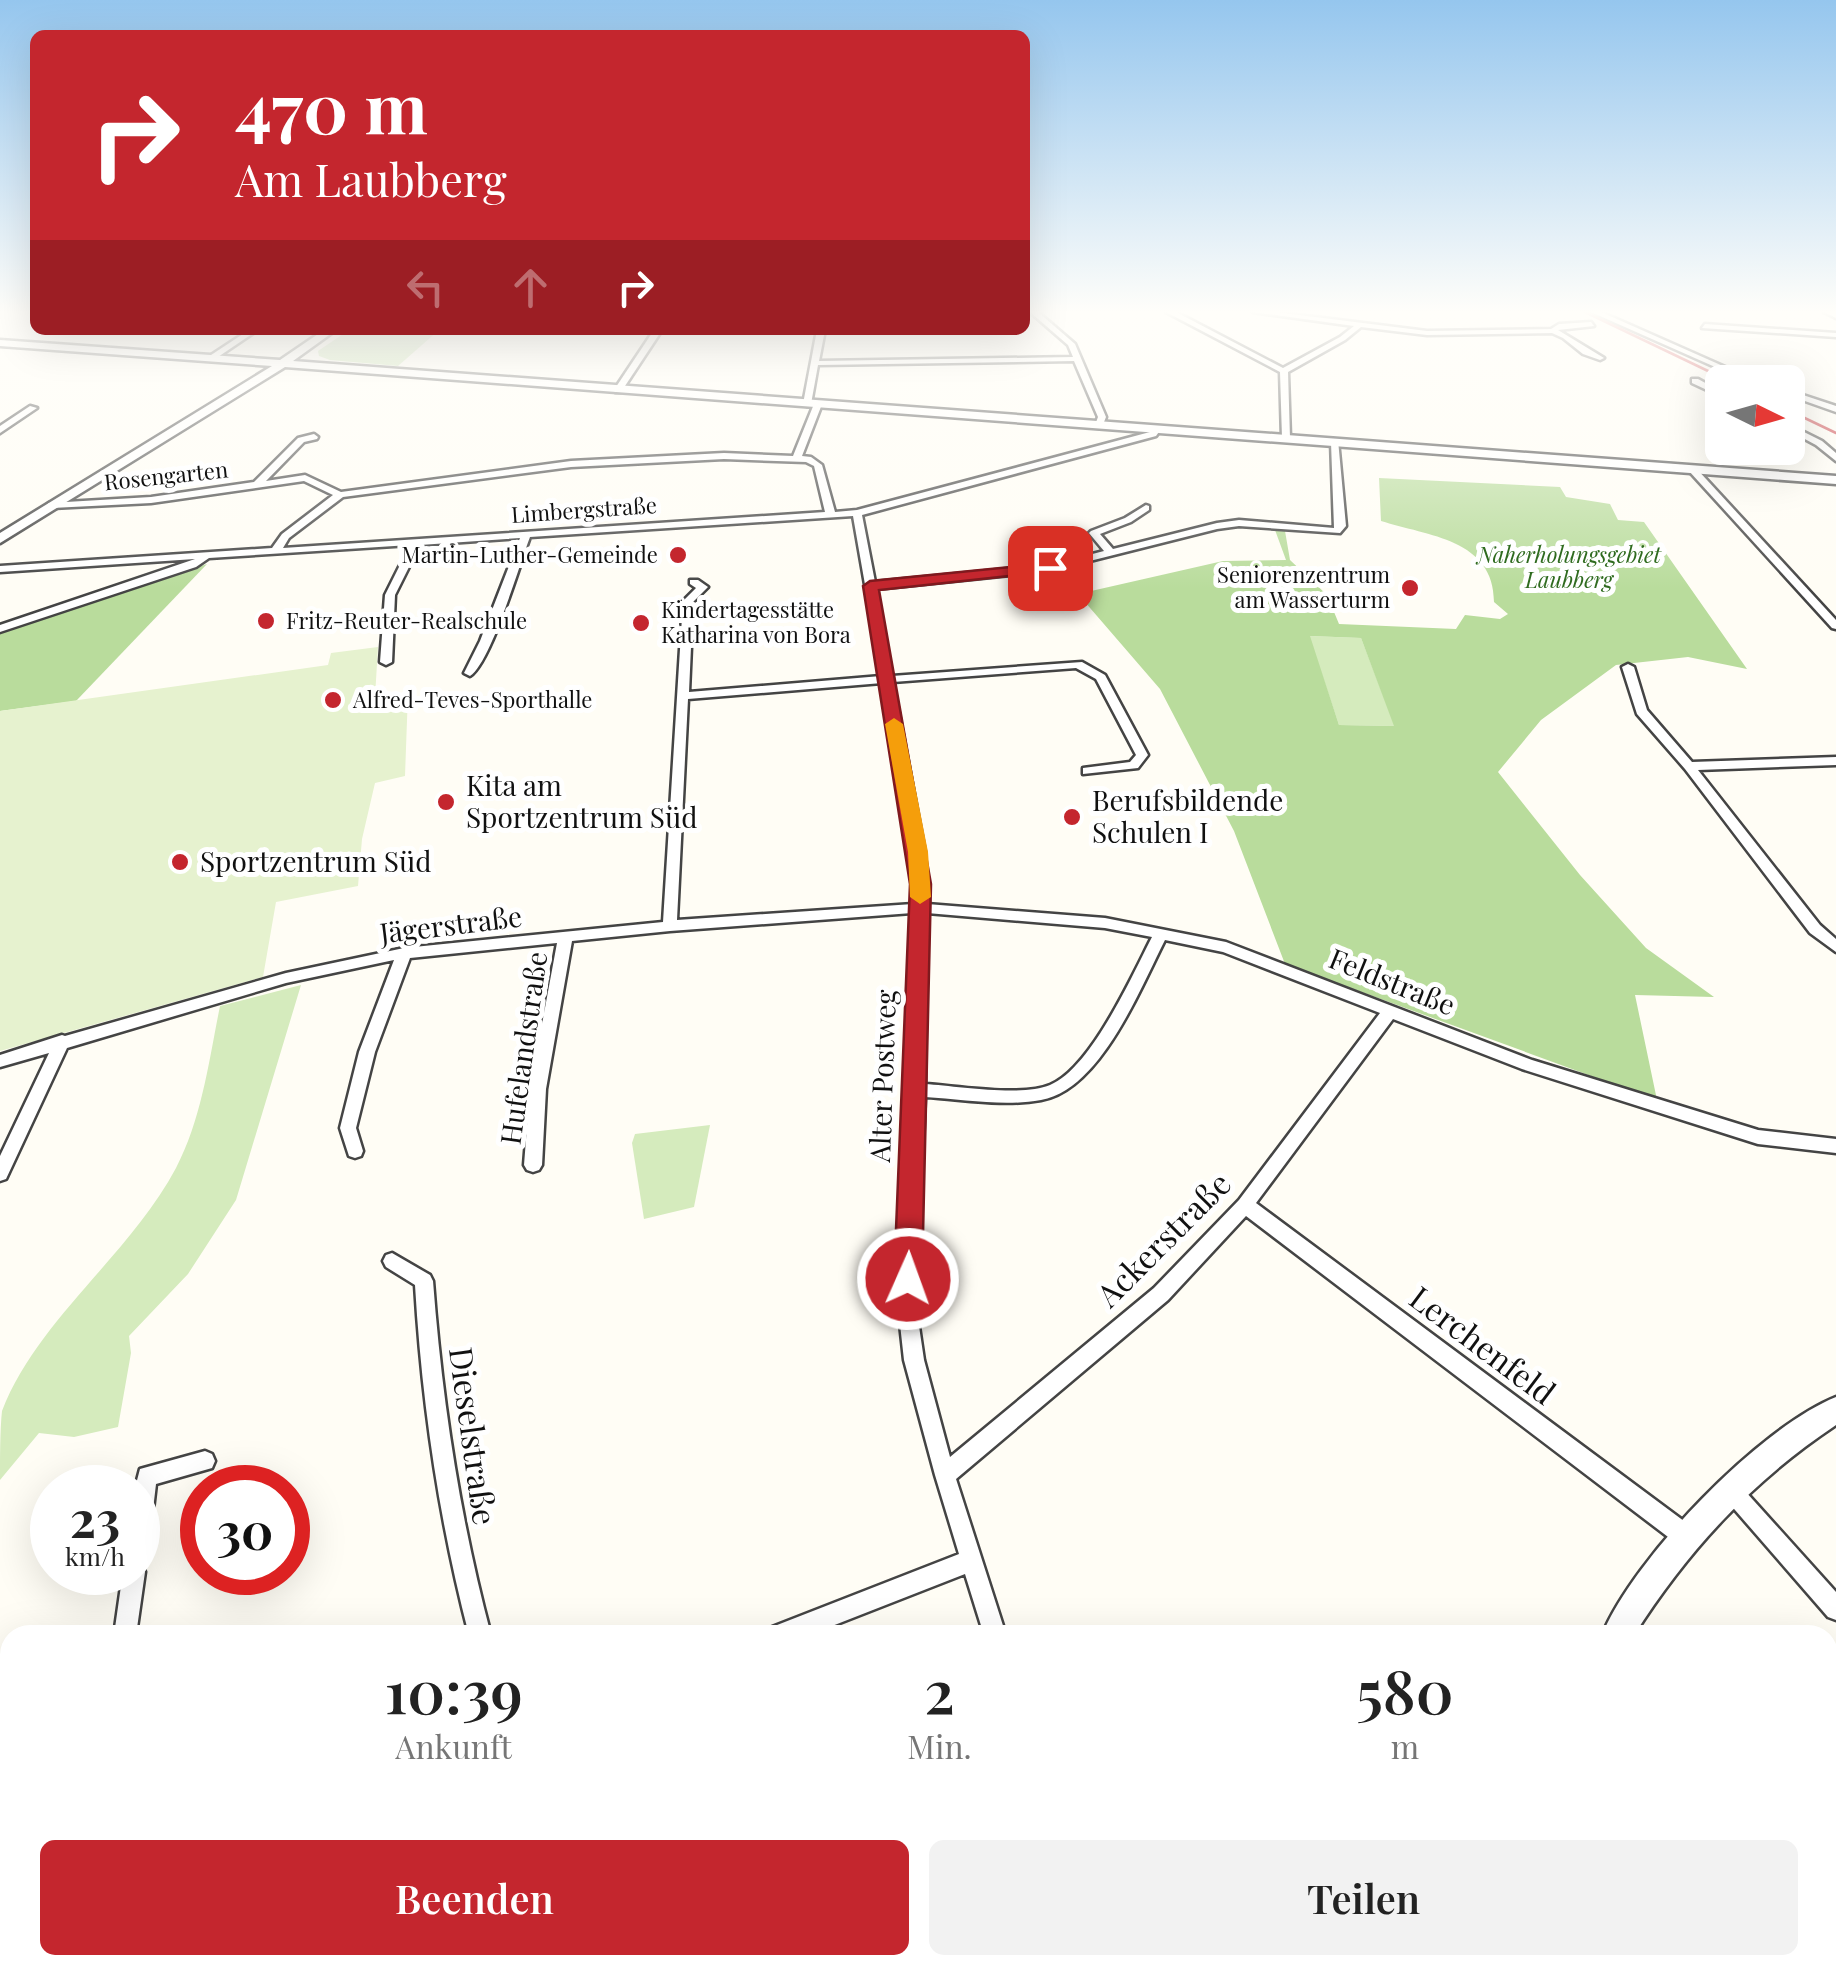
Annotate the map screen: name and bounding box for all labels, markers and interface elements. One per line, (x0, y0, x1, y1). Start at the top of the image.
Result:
text: 470 m (235, 58, 428, 152)
icon: right (70, 70, 200, 200)
text: Am Laubberg (235, 148, 507, 208)
icon: left (398, 260, 453, 315)
icon: ahead (503, 260, 558, 315)
icon: right (608, 260, 663, 315)
north arrow (1705, 365, 1805, 465)
map controls (1705, 365, 1805, 465)
street label: Rosengarten (102, 454, 229, 496)
street label: Limbergstraße (510, 489, 658, 529)
pin (1008, 526, 1093, 611)
place label: Martin-Luther-Gemeinde (402, 539, 658, 569)
park label: Naherholungsgebiet Laubberg (1475, 539, 1662, 594)
icon: arrive (1023, 541, 1078, 596)
marker: Martin-Luther-Gemeinde (667, 544, 689, 566)
place label: Seniorenzentrum am Wasserturm (1217, 559, 1390, 614)
marker: Seniorenzentrum am Wasserturm (1399, 577, 1421, 599)
place label: Kindertagesstätte Katharina von Bora (661, 594, 851, 649)
place label: Fritz-Reuter-Realschule (286, 605, 527, 635)
marker: Fritz-Reuter-Realschule (255, 610, 277, 632)
marker: Kindertagesstätte Katharina von Bora (630, 612, 652, 634)
place label: Alfred-Teves-Sporthalle (352, 684, 592, 714)
marker: Alfred-Teves-Sporthalle (322, 689, 344, 711)
place label: Kita am Sportzentrum Süd (466, 766, 697, 835)
place label: Berufsbildende Schulen I (1092, 781, 1283, 850)
marker: Kita am Sportzentrum Süd (435, 791, 457, 813)
marker: Berufsbildende Schulen I (1061, 806, 1083, 828)
place label: Sportzentrum Süd (200, 842, 431, 879)
marker: Sportzentrum Süd (169, 851, 191, 873)
street label: Jägerstraße (377, 896, 524, 951)
street label: Feldstraße (1324, 939, 1461, 1023)
street label: Hufelandstraße (491, 949, 554, 1147)
street label: Alter Postweg (860, 989, 903, 1164)
street label: Ackerstraße (1085, 1162, 1239, 1316)
position arrow (856, 1227, 960, 1331)
street label: Lerchenfeld (1402, 1275, 1565, 1413)
street label: Dieselstraße (441, 1344, 508, 1527)
speed limit sign: 30 (180, 1465, 310, 1595)
text: 23 (70, 1484, 120, 1551)
text: km/h (65, 1539, 125, 1572)
text: 10:39 (385, 1649, 523, 1729)
text: 2 (924, 1649, 955, 1729)
text: 580 (1356, 1649, 1454, 1729)
text: Ankunft (395, 1724, 512, 1767)
text: Min. (907, 1724, 972, 1767)
text: m (1391, 1724, 1419, 1767)
button: Beenden (40, 1840, 909, 1955)
button: Teilen (929, 1840, 1798, 1955)

